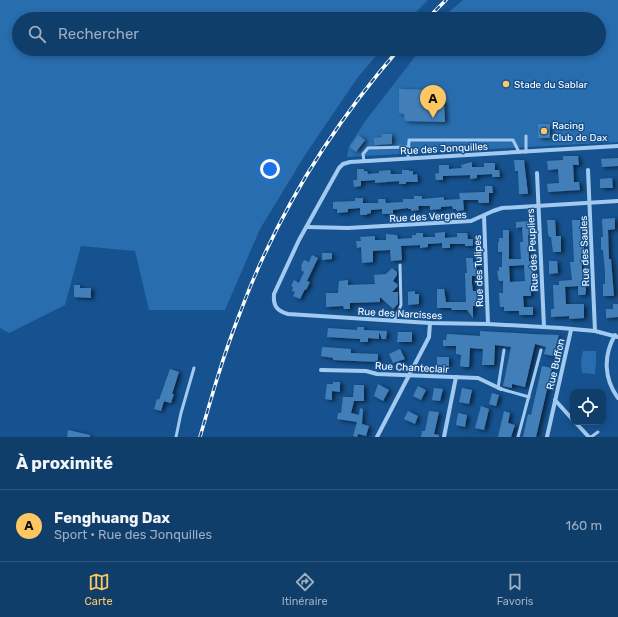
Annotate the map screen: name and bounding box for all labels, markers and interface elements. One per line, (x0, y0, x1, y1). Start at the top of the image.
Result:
search box (12, 12, 606, 56)
icon: search (26, 23, 48, 45)
text: Rechercher (58, 25, 139, 43)
marker: Stade du Sablar (501, 79, 511, 89)
place label: Stade du Sablar (514, 79, 588, 91)
pin: A (420, 85, 446, 118)
place label: Racing Club de Dax (552, 120, 608, 144)
marker: Racing Club de Dax (539, 126, 549, 136)
street label: Rue des Jonquilles (400, 141, 488, 157)
your location (260, 159, 280, 179)
street label: Rue des Peupliers (525, 208, 541, 292)
street label: Rue des Vergnes (389, 209, 467, 225)
street label: Rue des Saules (578, 215, 592, 286)
street label: Rue des Tulipes (472, 235, 486, 307)
street label: Rue des Narcisses (357, 306, 443, 322)
street label: Rue Buffon (544, 338, 568, 391)
street label: Rue Chanteclair (375, 360, 449, 376)
map controls (570, 389, 606, 425)
button: locate (570, 389, 606, 425)
text: À proximité (16, 453, 113, 473)
text: Fenghuang Dax (54, 509, 170, 527)
text: A (24, 518, 34, 533)
text: 160 m (566, 518, 602, 533)
text: Sport · Rue des Jonquilles (54, 527, 212, 542)
tab: Carte (85, 571, 113, 608)
tab: Itinéraire (282, 571, 328, 608)
tab: Favoris (497, 571, 533, 608)

